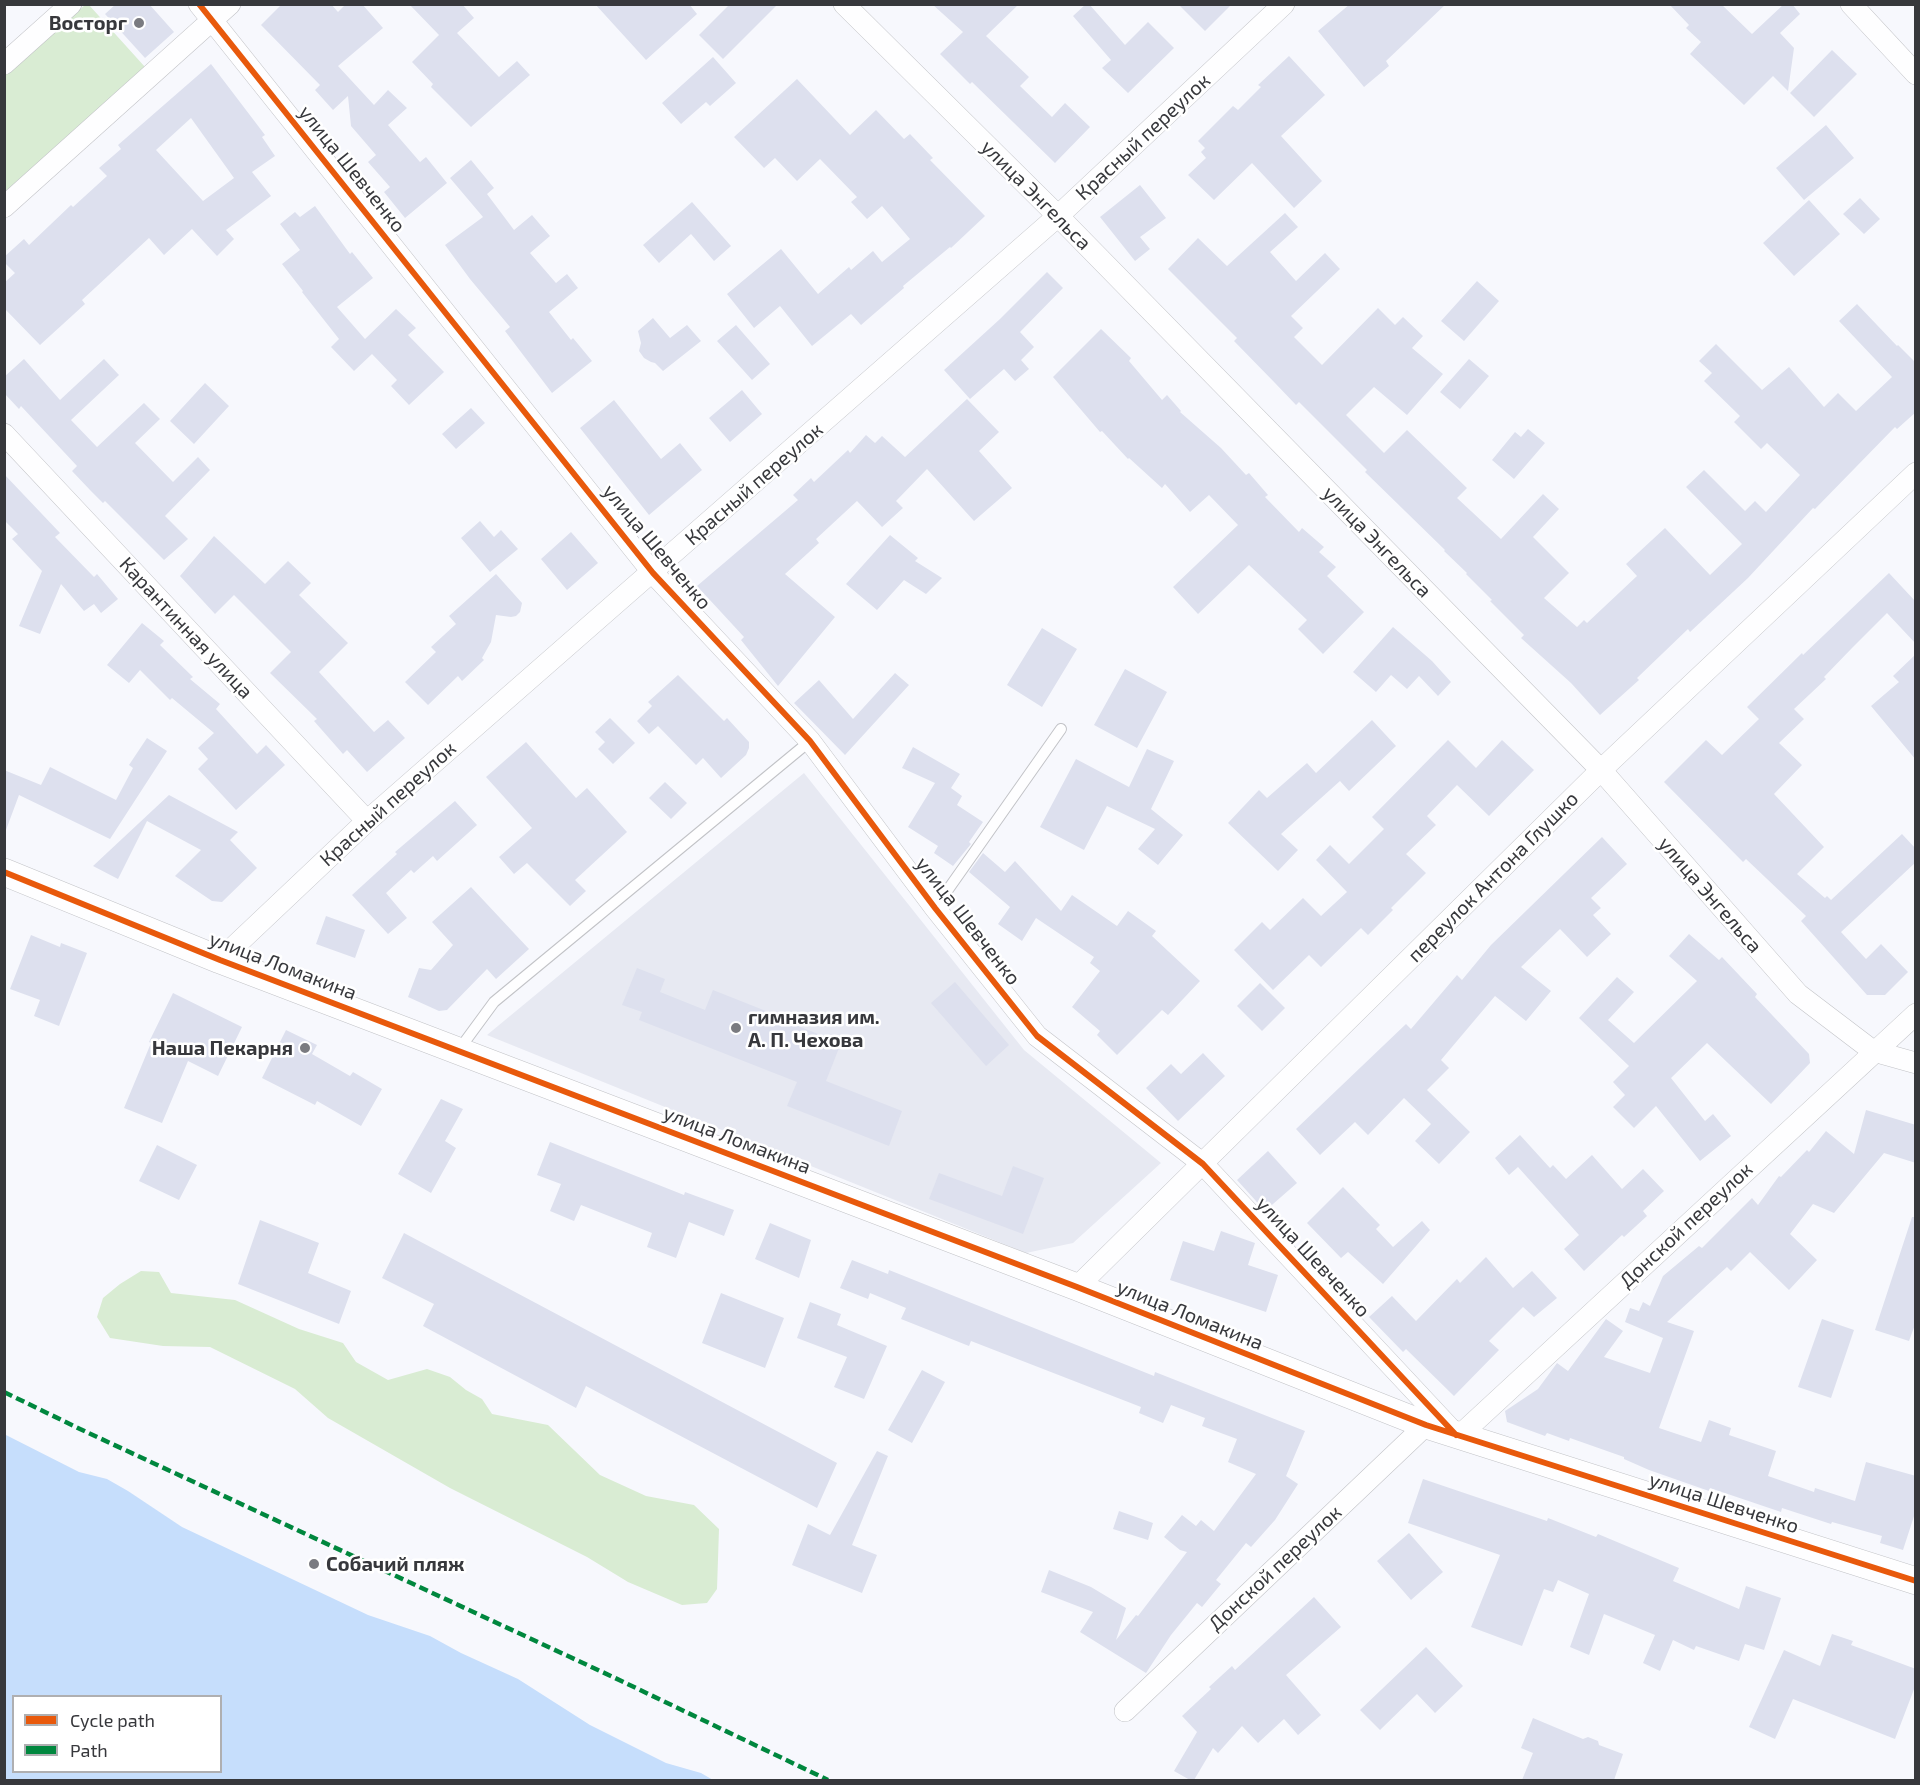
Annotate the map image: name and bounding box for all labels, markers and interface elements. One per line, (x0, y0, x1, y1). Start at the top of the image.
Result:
place label: Восторг (49, 11, 127, 35)
marker: Восторг (132, 16, 146, 30)
street label: Красный переулок (1071, 69, 1215, 205)
street label: улица Шевченко (294, 101, 410, 237)
street label: улица Энгельса (976, 135, 1096, 255)
street label: Красный переулок (680, 418, 828, 550)
street label: улица Шевченко (598, 480, 716, 614)
street label: улица Энгельса (1318, 481, 1436, 603)
street label: Карантинная улица (114, 552, 258, 704)
street label: Красный переулок (315, 737, 461, 871)
street label: переулок Антона Глушко (1403, 787, 1583, 967)
street label: улица Энгельса (1653, 832, 1767, 958)
street label: улица Шевченко (911, 852, 1025, 990)
street label: улица Ломакина (206, 927, 360, 1005)
place label: гимназия им. А. П. Чехова (748, 1005, 880, 1052)
marker: гимназия им. А. П. Чехова (729, 1021, 743, 1035)
place label: Наша Пекарня (152, 1036, 293, 1060)
marker: Наша Пекарня (298, 1041, 312, 1055)
street label: улица Ломакина (660, 1101, 814, 1179)
street label: Донской переулок (1615, 1157, 1757, 1293)
street label: улица Шевченко (1251, 1192, 1375, 1322)
street label: улица Ломакина (1113, 1275, 1267, 1355)
street label: улица Шевченко (1646, 1467, 1802, 1539)
street label: Донской переулок (1204, 1500, 1346, 1636)
place label: Собачий пляж (326, 1552, 465, 1576)
marker: Собачий пляж (307, 1557, 321, 1571)
legend (12, 1695, 222, 1773)
text: Cycle path (70, 1709, 155, 1731)
text: Path (70, 1739, 108, 1761)

